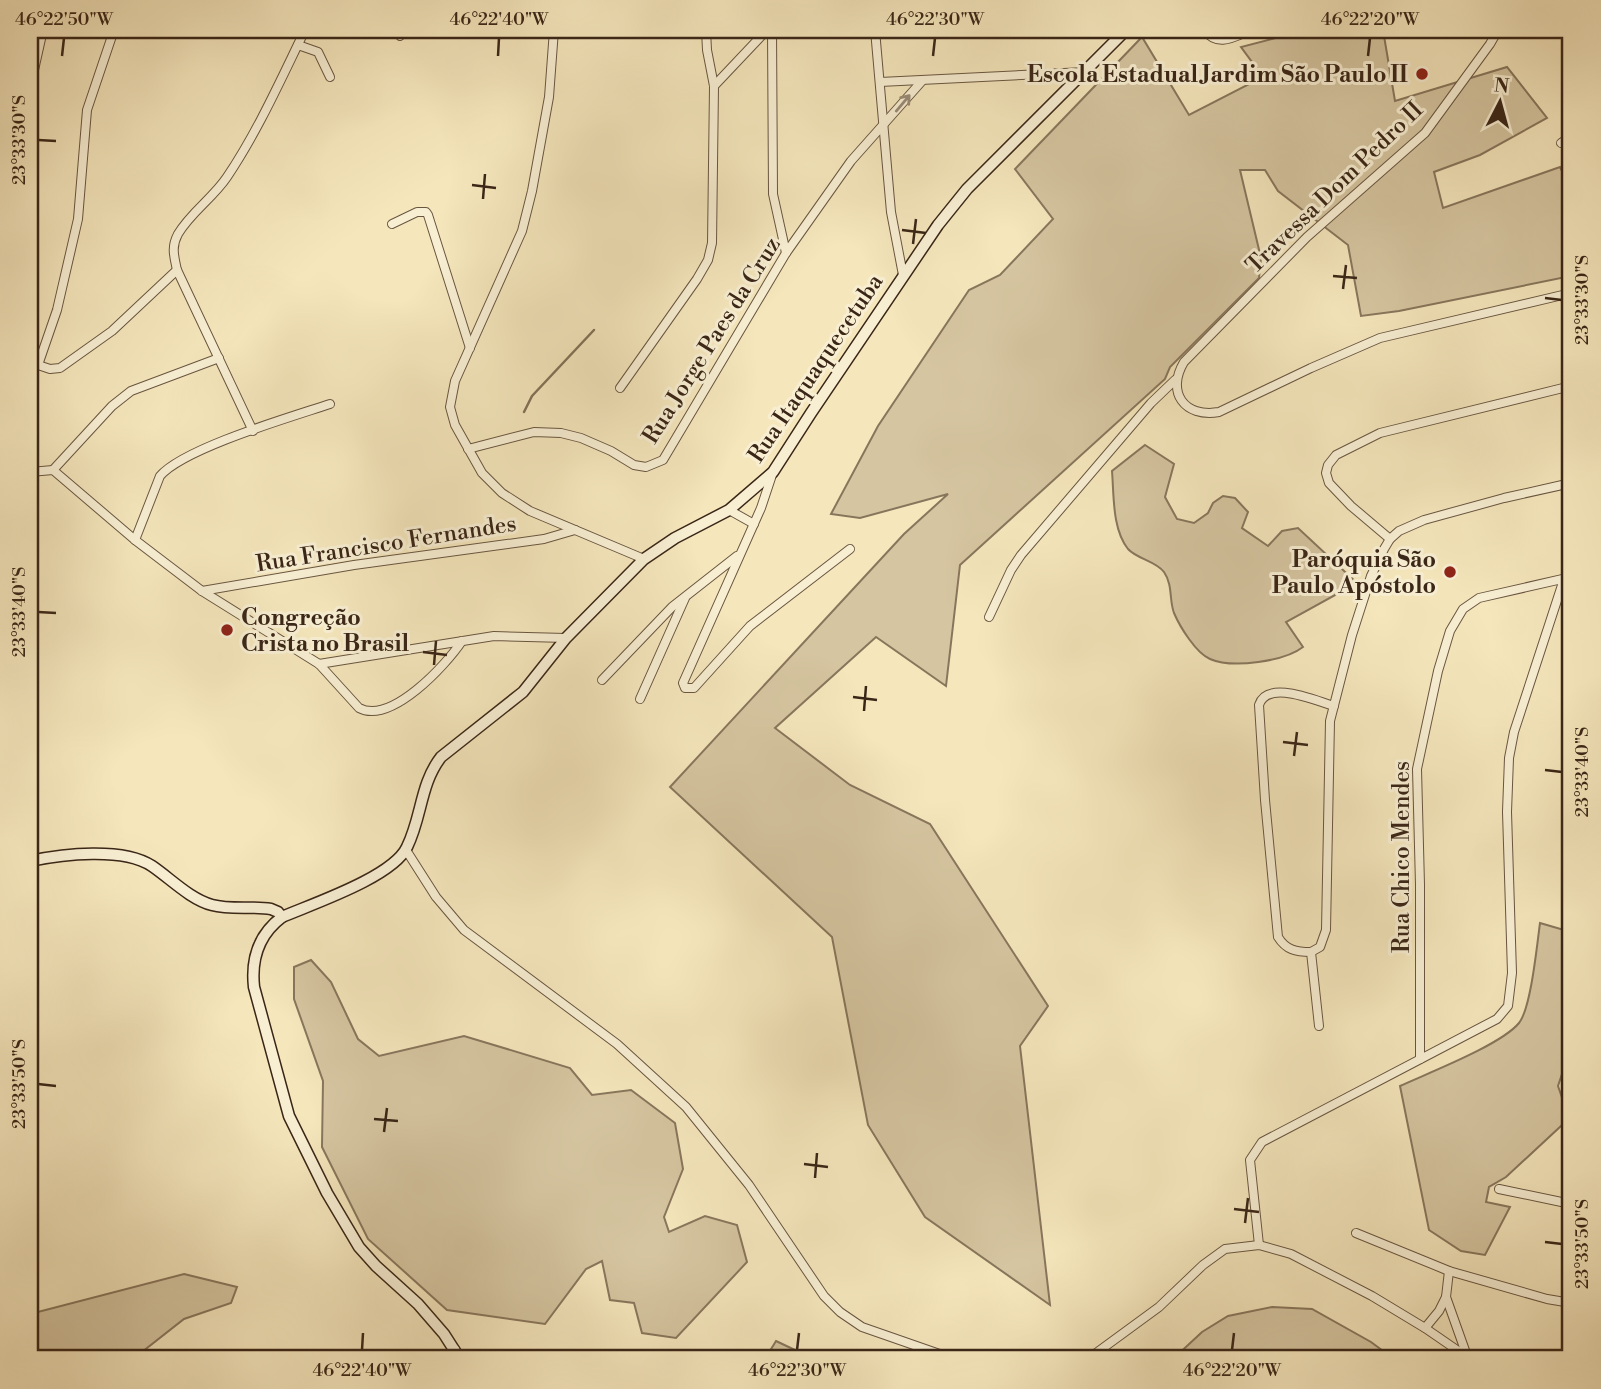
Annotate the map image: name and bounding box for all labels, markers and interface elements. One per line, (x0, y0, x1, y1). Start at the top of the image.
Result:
text: 46°22'50"W (15, 8, 114, 31)
text: 46°22'40"W (450, 8, 549, 31)
text: 46°22'30"W (886, 8, 985, 31)
text: 46°22'20"W (1321, 8, 1420, 31)
place label: Escola Estadual Jardim São Paulo II (1027, 61, 1408, 89)
marker: Escola Estadual Jardim São Paulo II (1414, 66, 1430, 82)
north arrow (1464, 66, 1534, 136)
text: N (1493, 73, 1510, 99)
one-way arrow (895, 94, 911, 112)
text: 23°33'30"S (8, 95, 31, 185)
street label: Travessa Dom Pedro II (1240, 96, 1429, 279)
street label: Rua Jorge Paes da Cruz (637, 232, 787, 449)
text: 23°33'30"S (1571, 255, 1594, 345)
street label: Rua Itaquaquecetuba (742, 269, 890, 468)
street label: Rua Francisco Fernandes (254, 510, 518, 578)
place label: Paróquia São Paulo Apóstolo (1272, 546, 1436, 600)
marker: Paróquia São Paulo Apóstolo (1442, 564, 1458, 580)
text: 23°33'40"S (8, 567, 31, 657)
place label: Congreção Crista no Brasil (241, 604, 409, 658)
marker: Congreção Crista no Brasil (219, 622, 235, 638)
text: 23°33'40"S (1571, 727, 1594, 817)
street label: Rua Chico Mendes (1388, 761, 1416, 953)
text: 23°33'50"S (8, 1039, 31, 1129)
text: 23°33'50"S (1571, 1199, 1594, 1289)
text: 46°22'40"W (313, 1359, 412, 1382)
text: 46°22'30"W (748, 1359, 847, 1382)
text: 46°22'20"W (1183, 1359, 1282, 1382)

